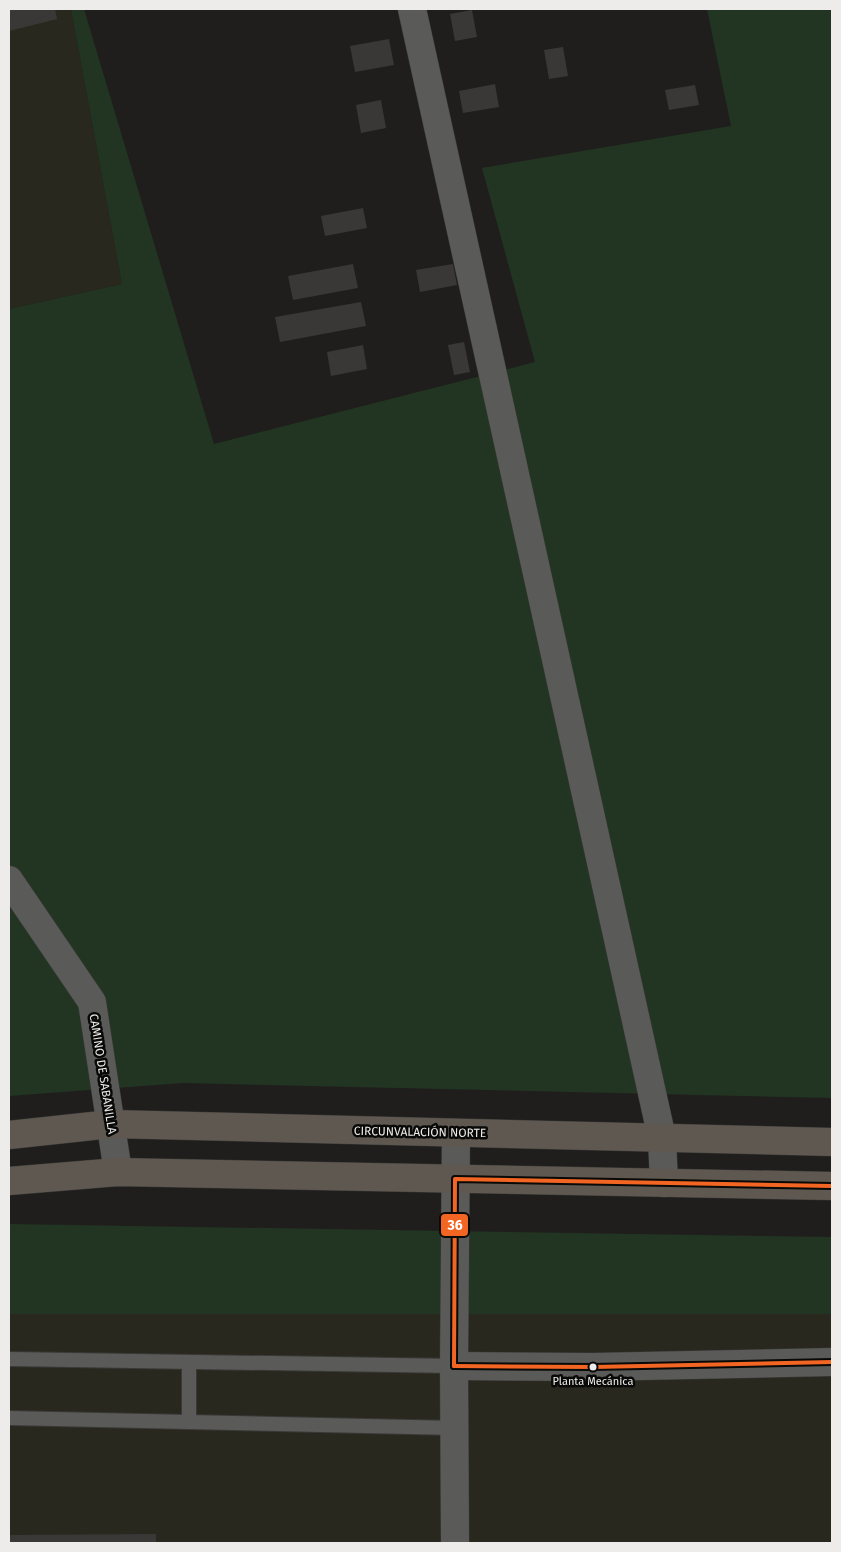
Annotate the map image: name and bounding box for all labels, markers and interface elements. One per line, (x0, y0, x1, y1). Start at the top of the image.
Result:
street label: CAMINO DE SABANILLA (87, 1013, 119, 1135)
street label: CIRCUNVALACIÓN NORTE (354, 1123, 486, 1140)
line badge: 36 (440, 1213, 469, 1237)
text: 36 (446, 1217, 463, 1234)
marker: Planta Mecánica (588, 1362, 598, 1372)
place label: Planta Mecánica (552, 1375, 634, 1388)

